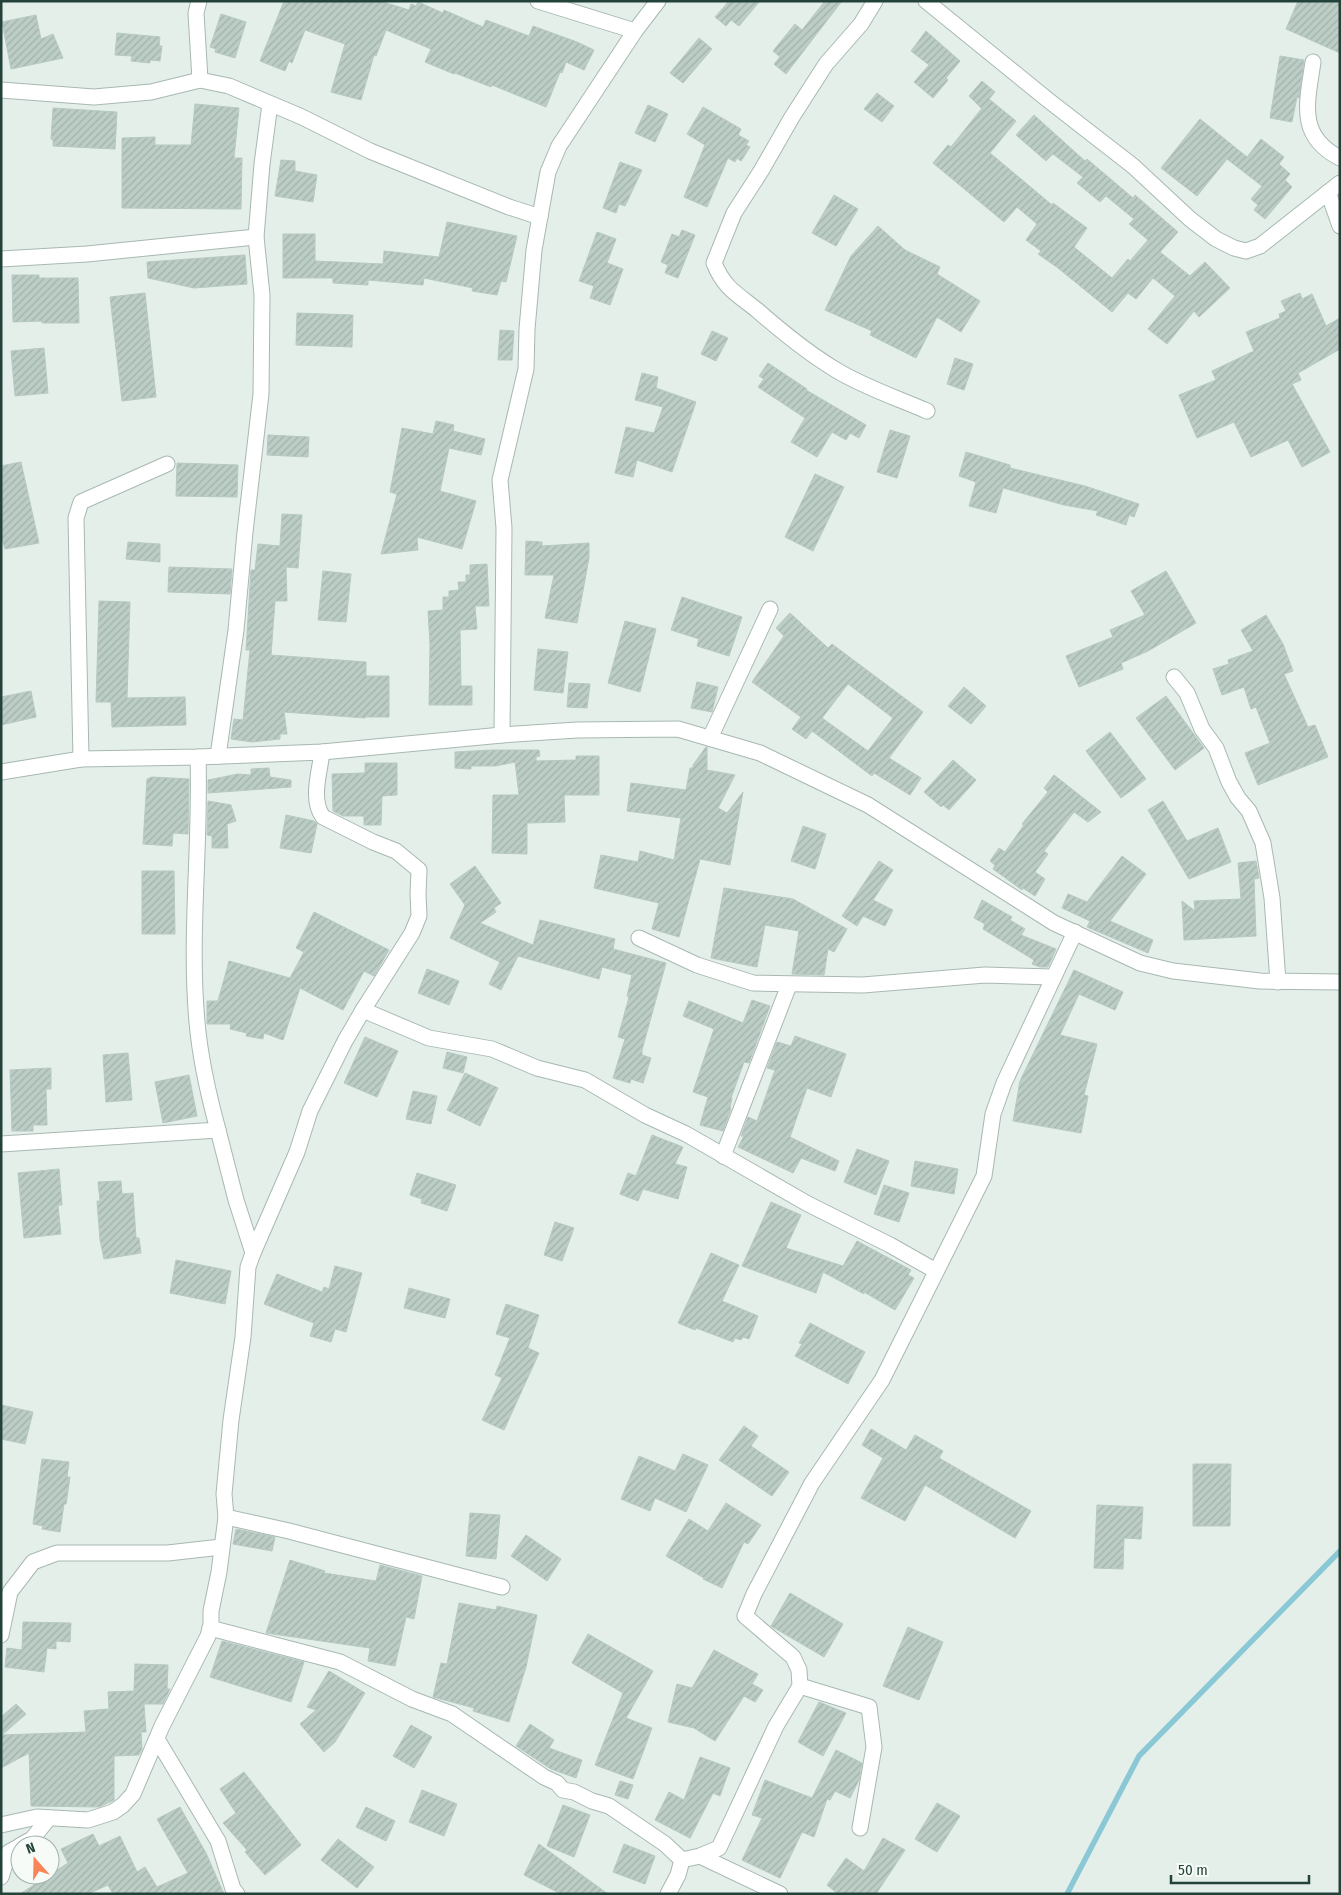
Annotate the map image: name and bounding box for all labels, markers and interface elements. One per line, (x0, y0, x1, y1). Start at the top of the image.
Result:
north arrow (10, 1835, 60, 1885)
text: N (24, 1839, 38, 1858)
scale bar (1171, 1852, 1308, 1884)
text: 50 m (1178, 1861, 1208, 1879)

